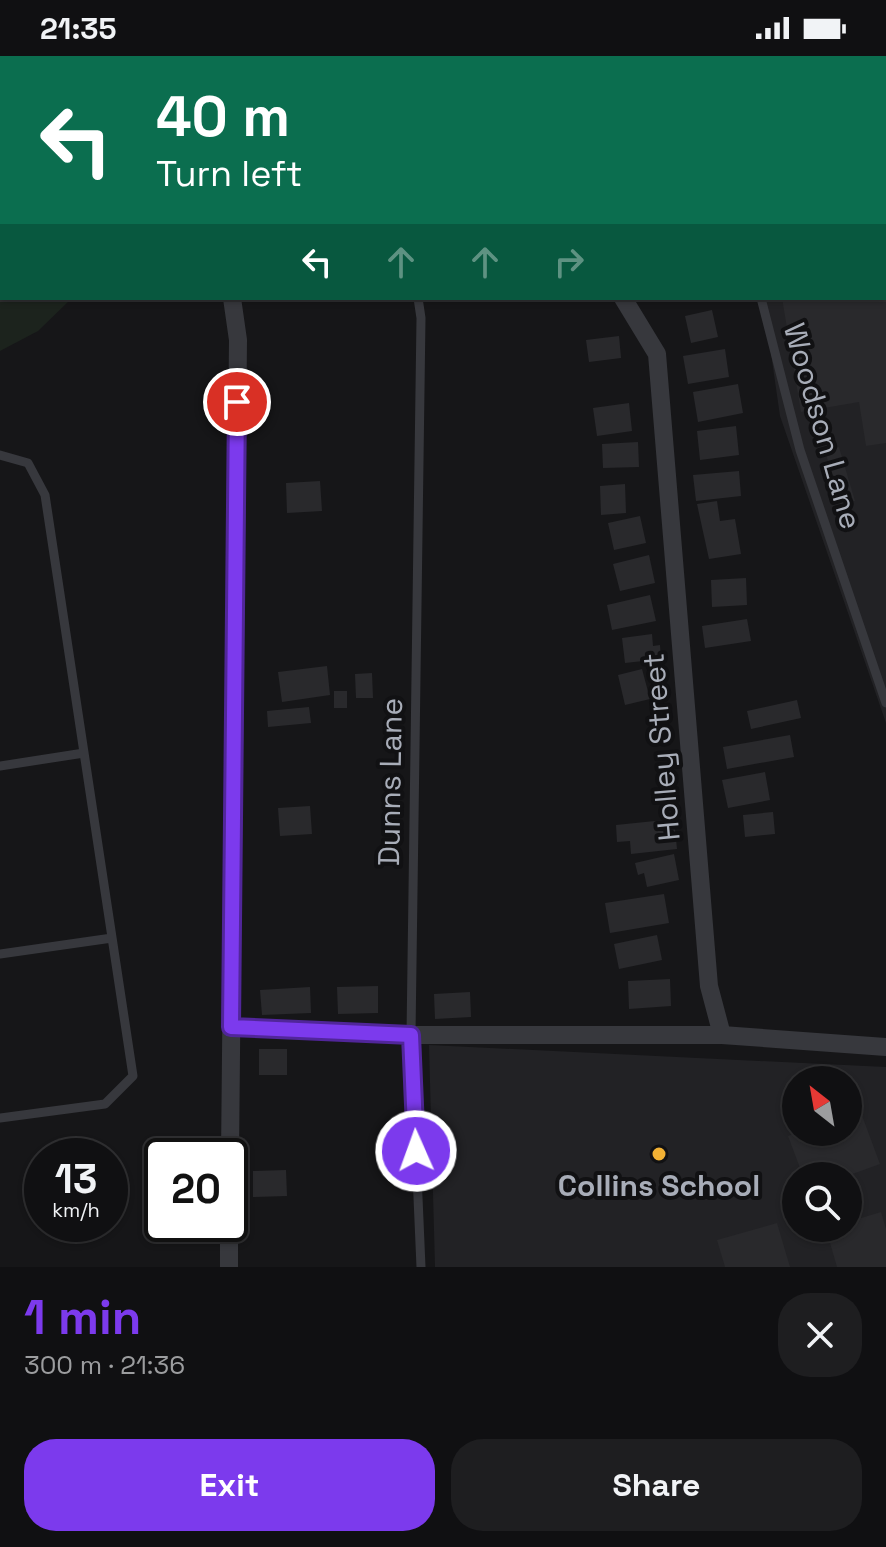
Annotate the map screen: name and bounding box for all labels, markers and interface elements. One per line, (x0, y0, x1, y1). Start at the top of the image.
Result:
text: 21:35 (40, 9, 117, 48)
text: 40 m (156, 81, 290, 152)
icon: left (24, 88, 128, 192)
text: Turn left (156, 151, 303, 197)
icon: left (295, 240, 339, 284)
icon: ahead (379, 240, 423, 284)
icon: ahead (463, 240, 507, 284)
icon: right (547, 240, 591, 284)
street label: Woodson Lane (775, 319, 871, 533)
pin (203, 368, 271, 436)
icon: arrive (215, 380, 259, 424)
street label: Holley Street (633, 651, 689, 843)
street label: Dunns Lane (369, 698, 411, 866)
north arrow (782, 1066, 862, 1146)
map controls (782, 1066, 862, 1242)
position arrow (374, 1109, 458, 1193)
speed limit sign: 20 (144, 1138, 248, 1242)
marker: Collins School (650, 1145, 668, 1163)
text: 13 (55, 1154, 97, 1205)
button: search (782, 1162, 862, 1242)
place label: Collins School (558, 1166, 760, 1205)
text: km/h (52, 1197, 100, 1223)
text: 1 min (24, 1287, 141, 1348)
button: close (778, 1293, 862, 1377)
text: 300 m · 21:36 (24, 1348, 185, 1382)
button: Exit (24, 1439, 435, 1531)
button: Share (451, 1439, 862, 1531)

